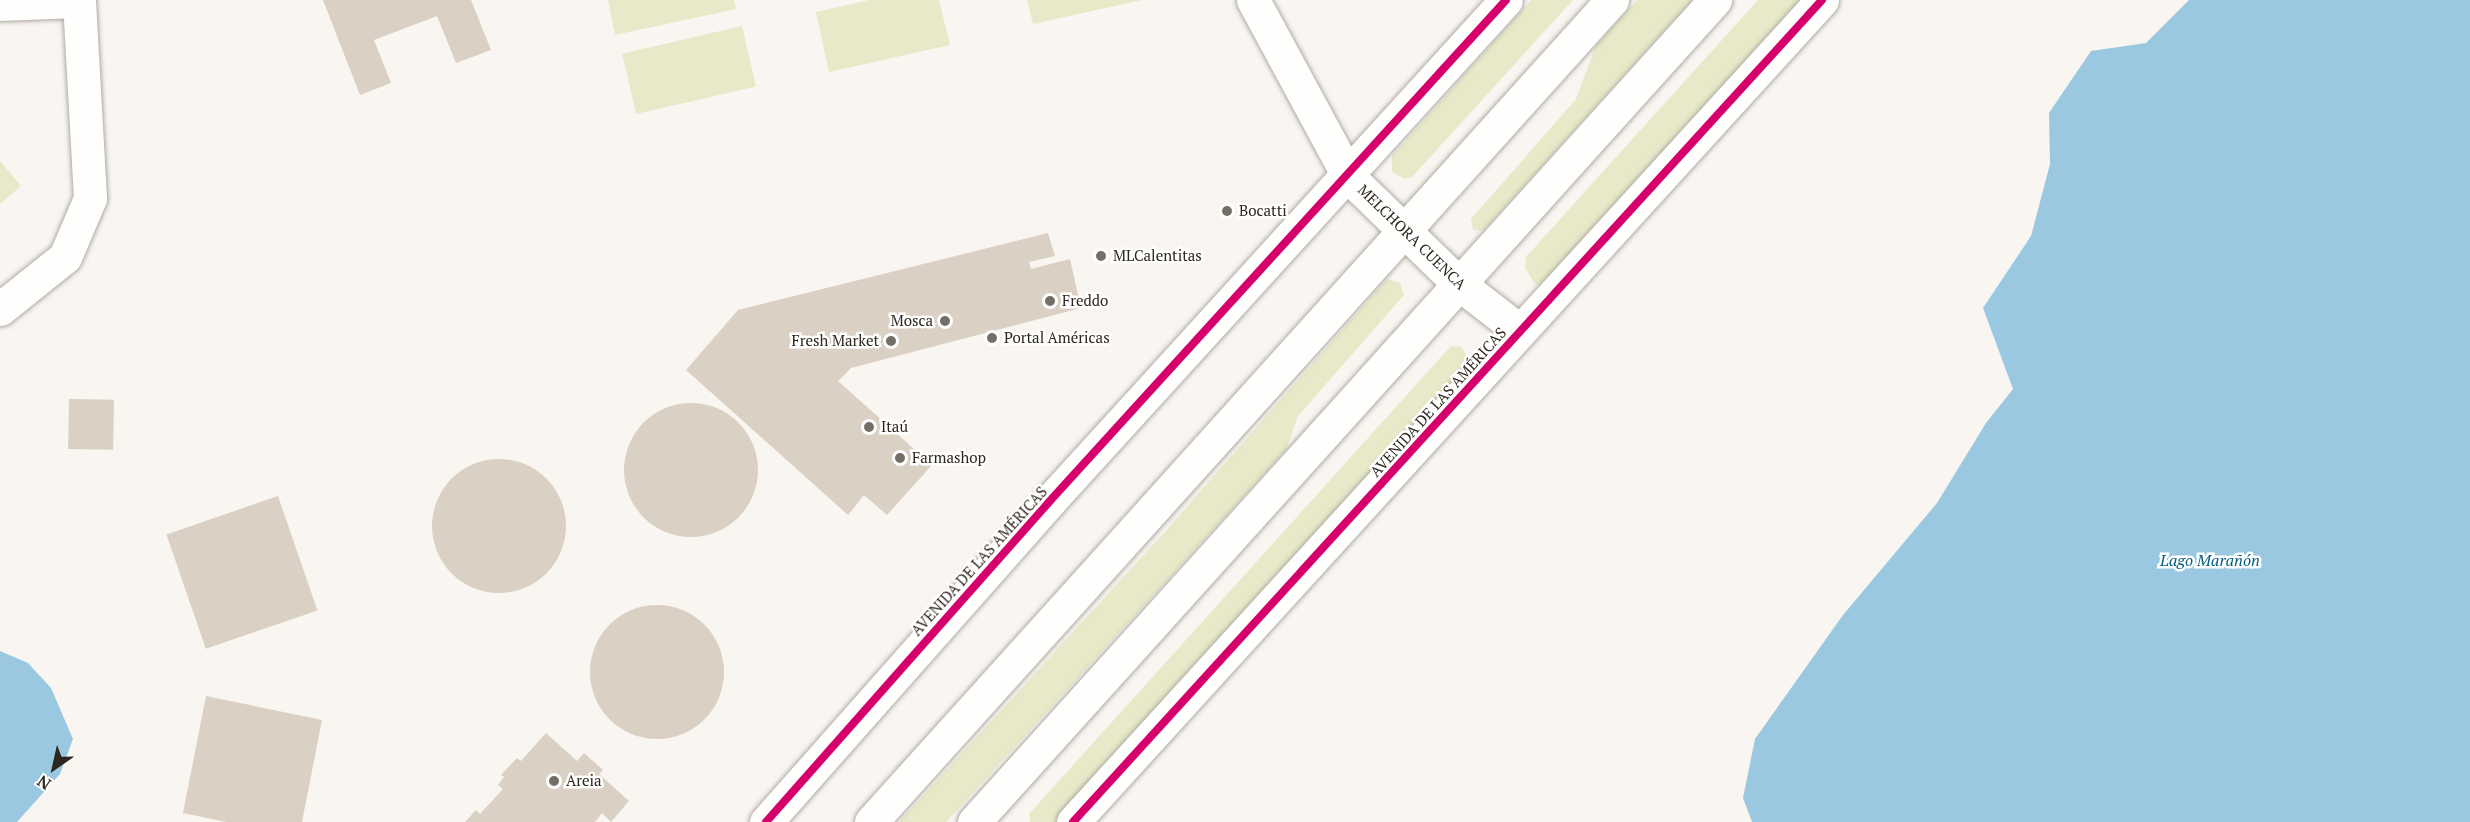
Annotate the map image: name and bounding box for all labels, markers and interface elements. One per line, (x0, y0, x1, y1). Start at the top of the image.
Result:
street label: MELCHORA CUENCA (1354, 181, 1470, 293)
place label: Bocatti (1239, 202, 1287, 220)
marker: Bocatti (1220, 204, 1234, 218)
place label: MLCalentitas (1113, 247, 1202, 265)
marker: MLCalentitas (1094, 249, 1108, 263)
place label: Freddo (1062, 292, 1108, 310)
marker: Freddo (1043, 294, 1057, 308)
place label: Mosca (891, 312, 933, 330)
marker: Mosca (938, 314, 952, 328)
street label: AVENIDA DE LAS AMÉRICAS (1366, 323, 1510, 481)
place label: Portal Américas (1004, 329, 1110, 347)
marker: Portal Américas (985, 331, 999, 345)
place label: Fresh Market (792, 332, 879, 350)
marker: Fresh Market (884, 334, 898, 348)
place label: Itaú (881, 418, 908, 436)
marker: Itaú (862, 420, 876, 434)
place label: Farmashop (912, 449, 986, 467)
marker: Farmashop (893, 451, 907, 465)
street label: AVENIDA DE LAS AMÉRICAS (907, 482, 1051, 640)
water label: Lago Marañón (2160, 550, 2260, 570)
north arrow (24, 738, 84, 798)
text: N (33, 770, 55, 795)
place label: Areia (566, 772, 602, 790)
marker: Areia (547, 774, 561, 788)

